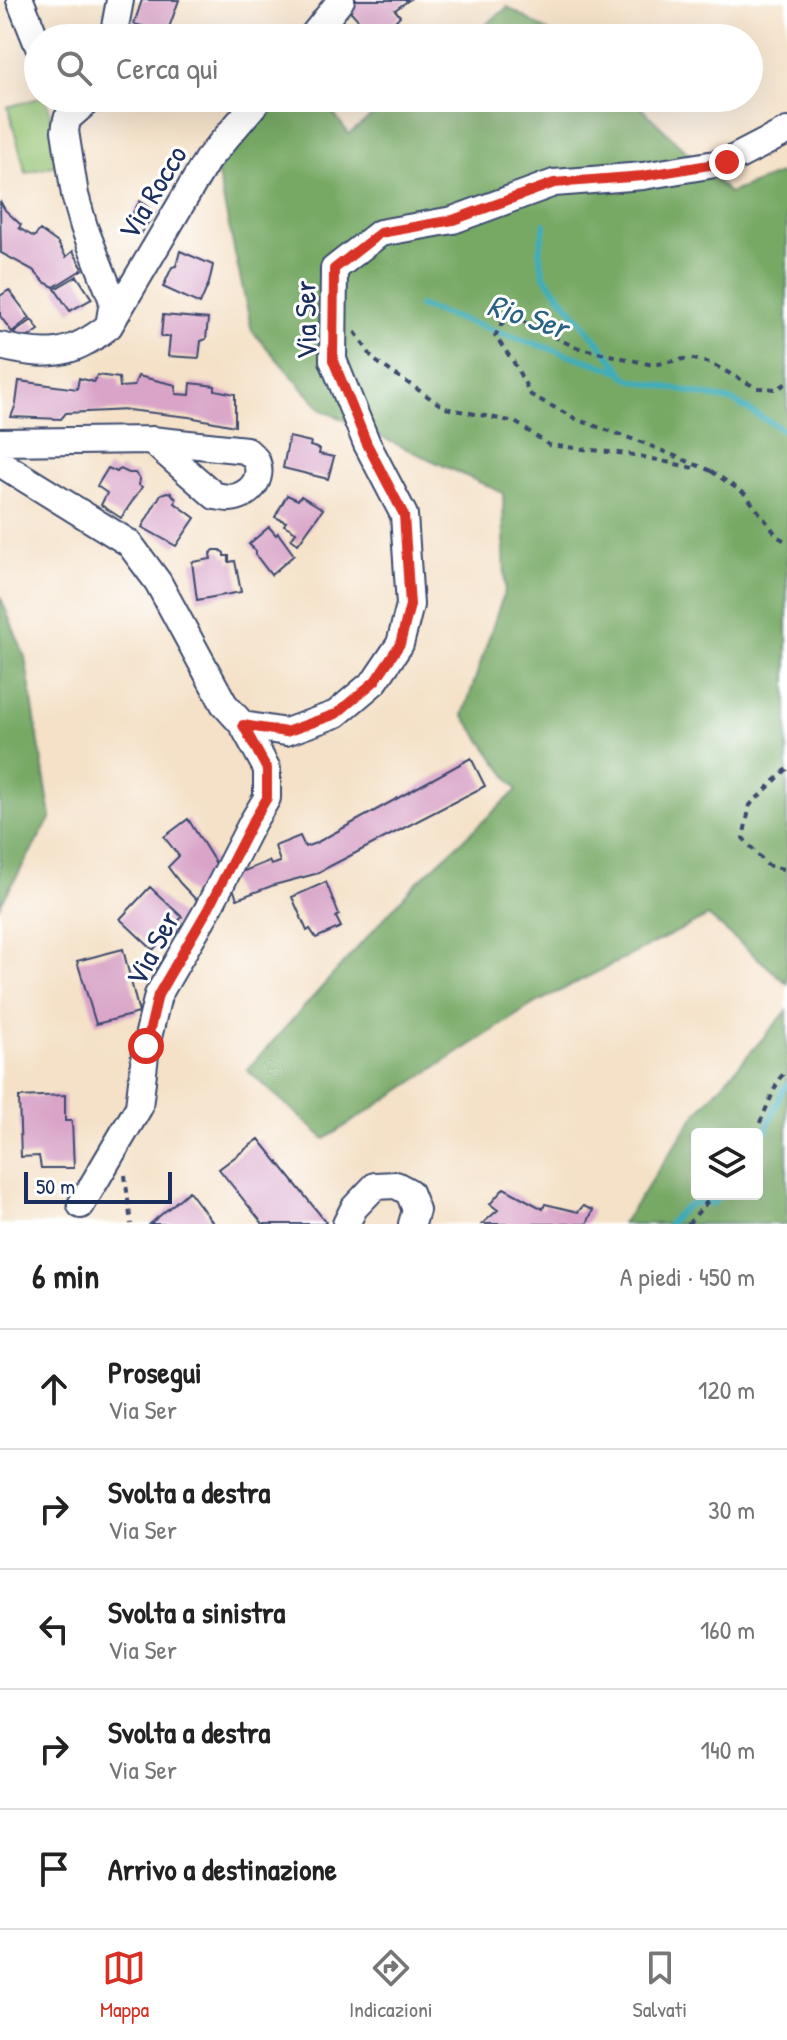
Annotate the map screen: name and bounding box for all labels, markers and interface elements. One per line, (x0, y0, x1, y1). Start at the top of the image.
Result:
search box (24, 24, 763, 112)
icon: search (52, 46, 96, 90)
text: Cerca qui (116, 48, 219, 88)
street label: Via Rocco (108, 137, 196, 247)
route end (709, 144, 745, 180)
street label: Via Ser (284, 279, 326, 360)
water label: Rio Ser (483, 283, 577, 350)
street label: Via Ser (116, 903, 189, 992)
route start (128, 1028, 164, 1064)
map controls (691, 1128, 763, 1200)
button: layers (691, 1128, 763, 1200)
scale bar (24, 1168, 172, 1204)
text: 50 m (36, 1171, 75, 1201)
text: 6 min (32, 1253, 100, 1299)
text: A piedi · 450 m (620, 1259, 755, 1294)
text: Prosegui (108, 1352, 202, 1392)
icon: ahead (32, 1367, 76, 1411)
text: 120 m (698, 1372, 755, 1407)
text: Via Ser (108, 1392, 177, 1427)
text: Svolta a destra (108, 1472, 270, 1512)
icon: right (32, 1487, 76, 1531)
text: 30 m (708, 1492, 755, 1527)
text: Via Ser (108, 1512, 177, 1547)
text: Svolta a sinistra (108, 1592, 285, 1632)
icon: left (32, 1607, 76, 1651)
text: 160 m (700, 1612, 755, 1647)
text: Via Ser (108, 1632, 177, 1667)
text: Svolta a destra (108, 1712, 270, 1752)
icon: right (32, 1727, 76, 1771)
text: 140 m (701, 1732, 755, 1767)
text: Via Ser (108, 1752, 177, 1787)
icon: arrive (32, 1847, 76, 1891)
text: Arrivo a destinazione (108, 1849, 337, 1889)
tab: Mappa (100, 1946, 149, 2024)
tab: Indicazioni (349, 1946, 433, 2024)
tab: Salvati (633, 1946, 687, 2024)

